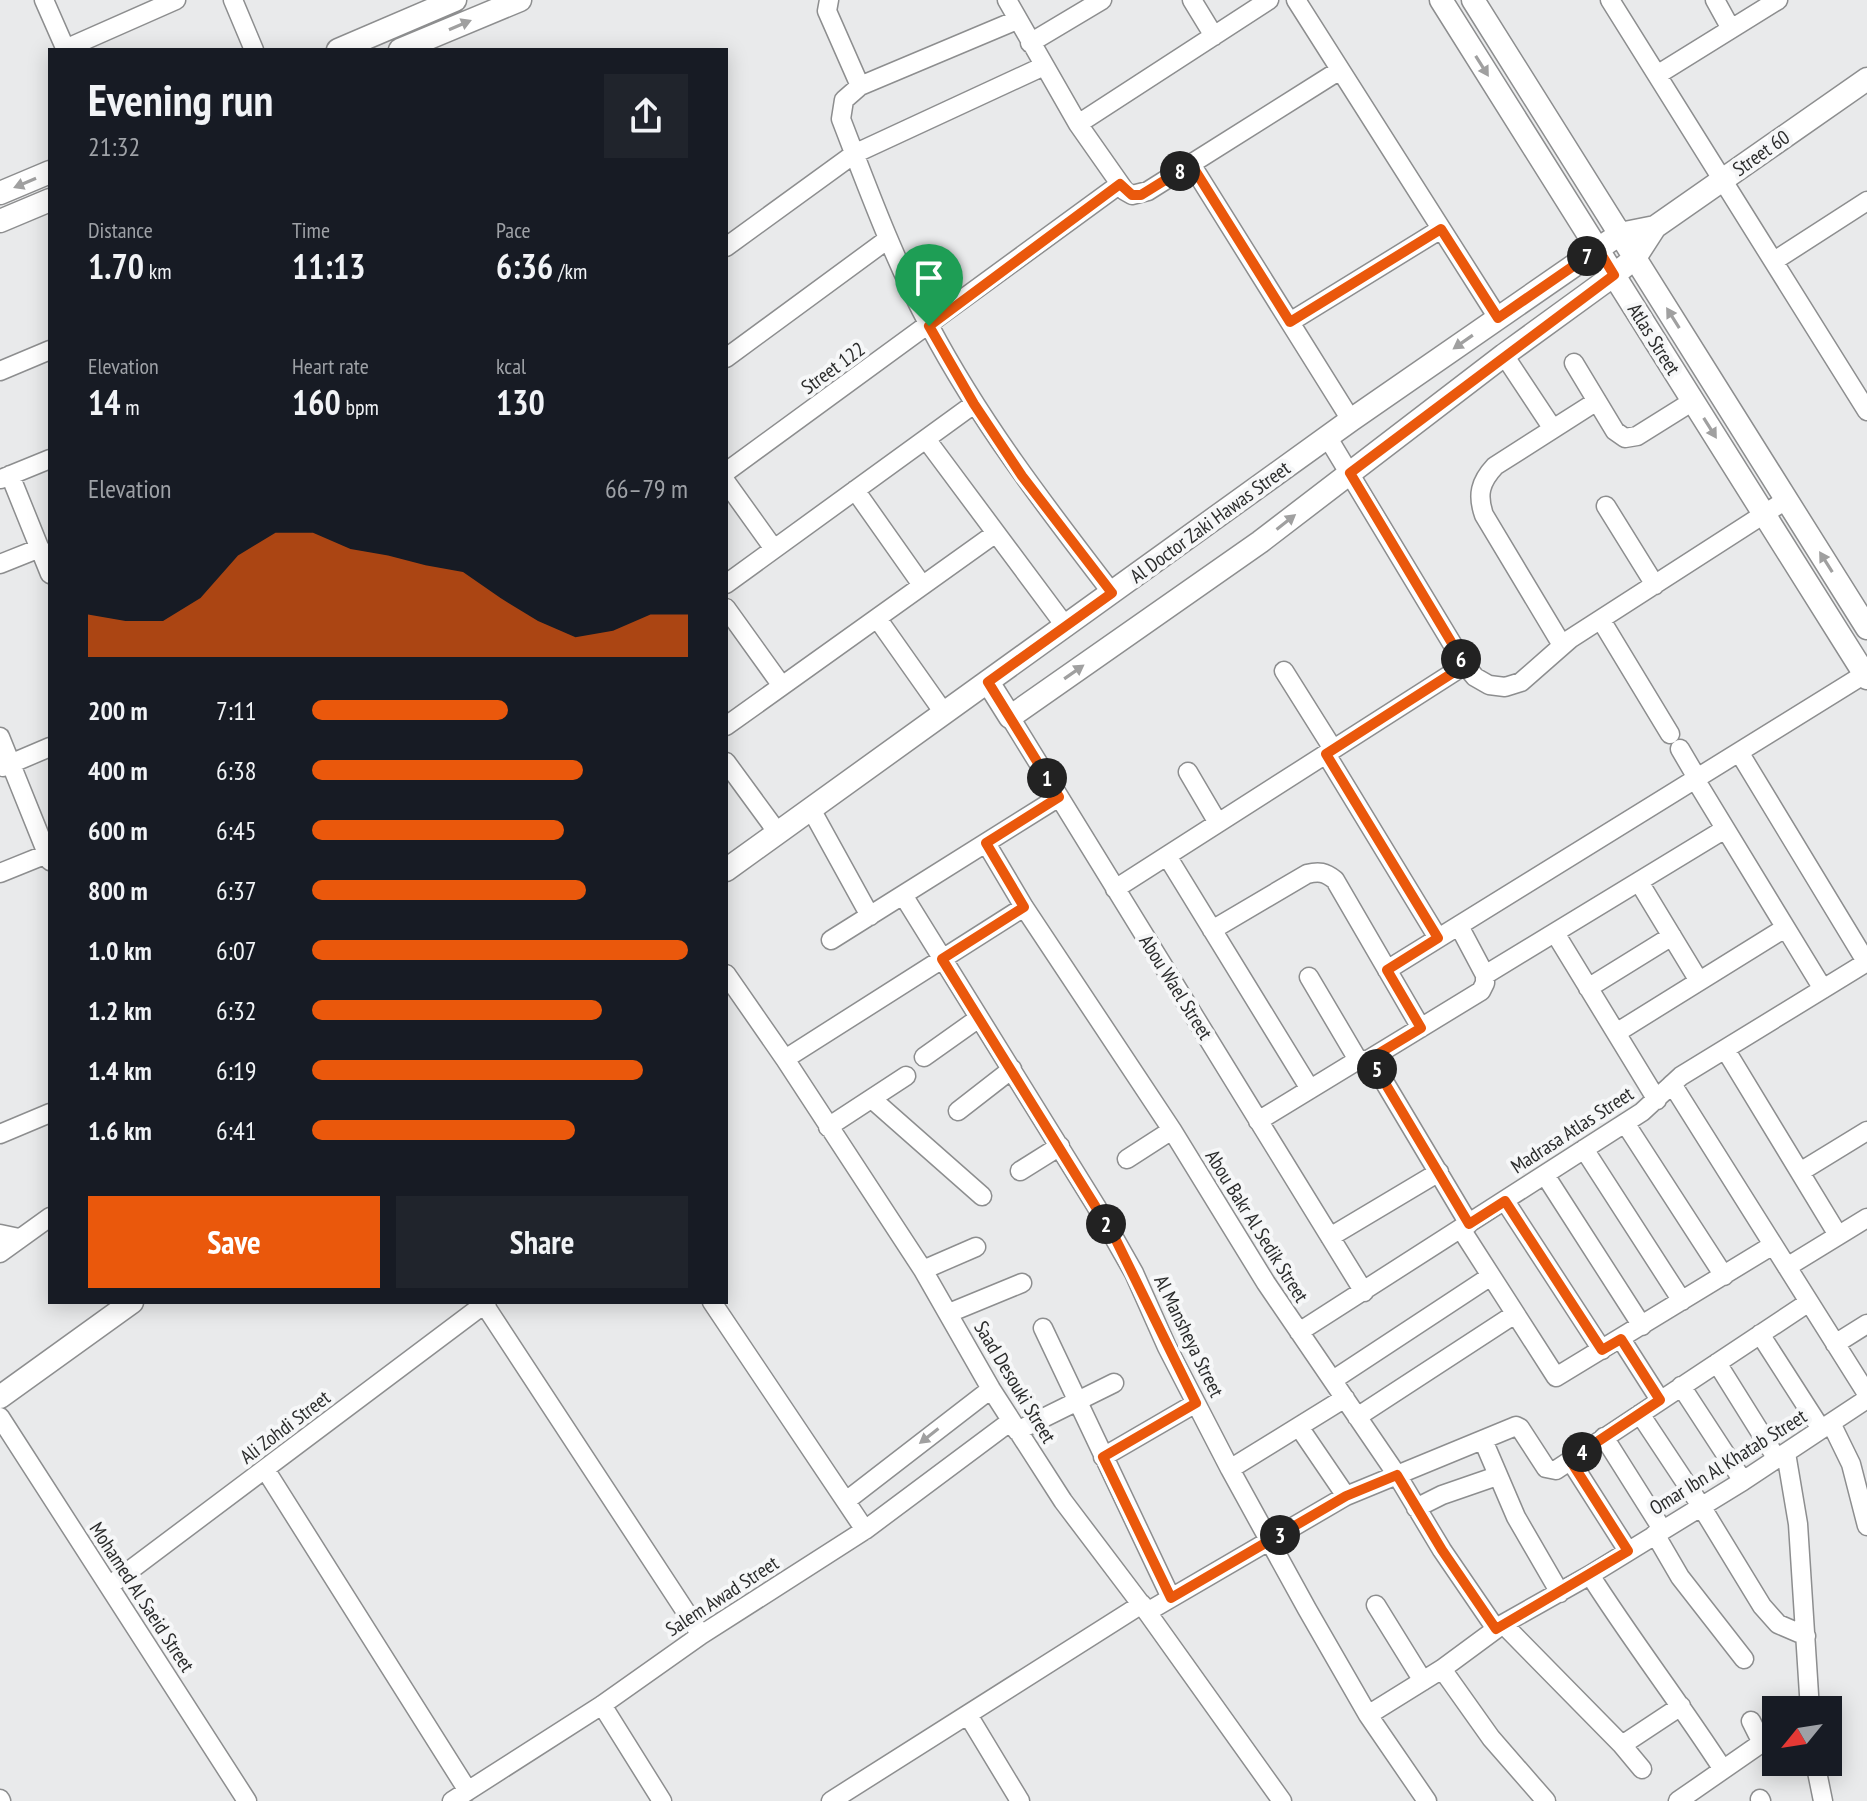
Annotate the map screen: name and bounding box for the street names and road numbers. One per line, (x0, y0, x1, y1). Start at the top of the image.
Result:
street label: Street 60 (1727, 124, 1795, 182)
street label: Atlas Street (1622, 298, 1686, 380)
street label: Street 122 (796, 336, 870, 400)
street label: Al Doctor Zaki Hawas Street (1125, 455, 1296, 589)
street label: Abou Wael Street (1134, 930, 1219, 1045)
street label: Madrasa Atlas Street (1506, 1080, 1639, 1179)
street label: Abou Bakr Al Sedik Street (1200, 1145, 1315, 1308)
street label: Al Mansheya Street (1148, 1271, 1230, 1402)
street label: Saad Desouki Street (968, 1316, 1062, 1448)
street label: Ali Zohdi Street (235, 1384, 336, 1469)
street label: Omar Ibn Al Khatab Street (1645, 1403, 1812, 1521)
street label: Mohamed Al Saeid Street (84, 1517, 200, 1677)
street label: Salem Awad Street (661, 1550, 784, 1642)

